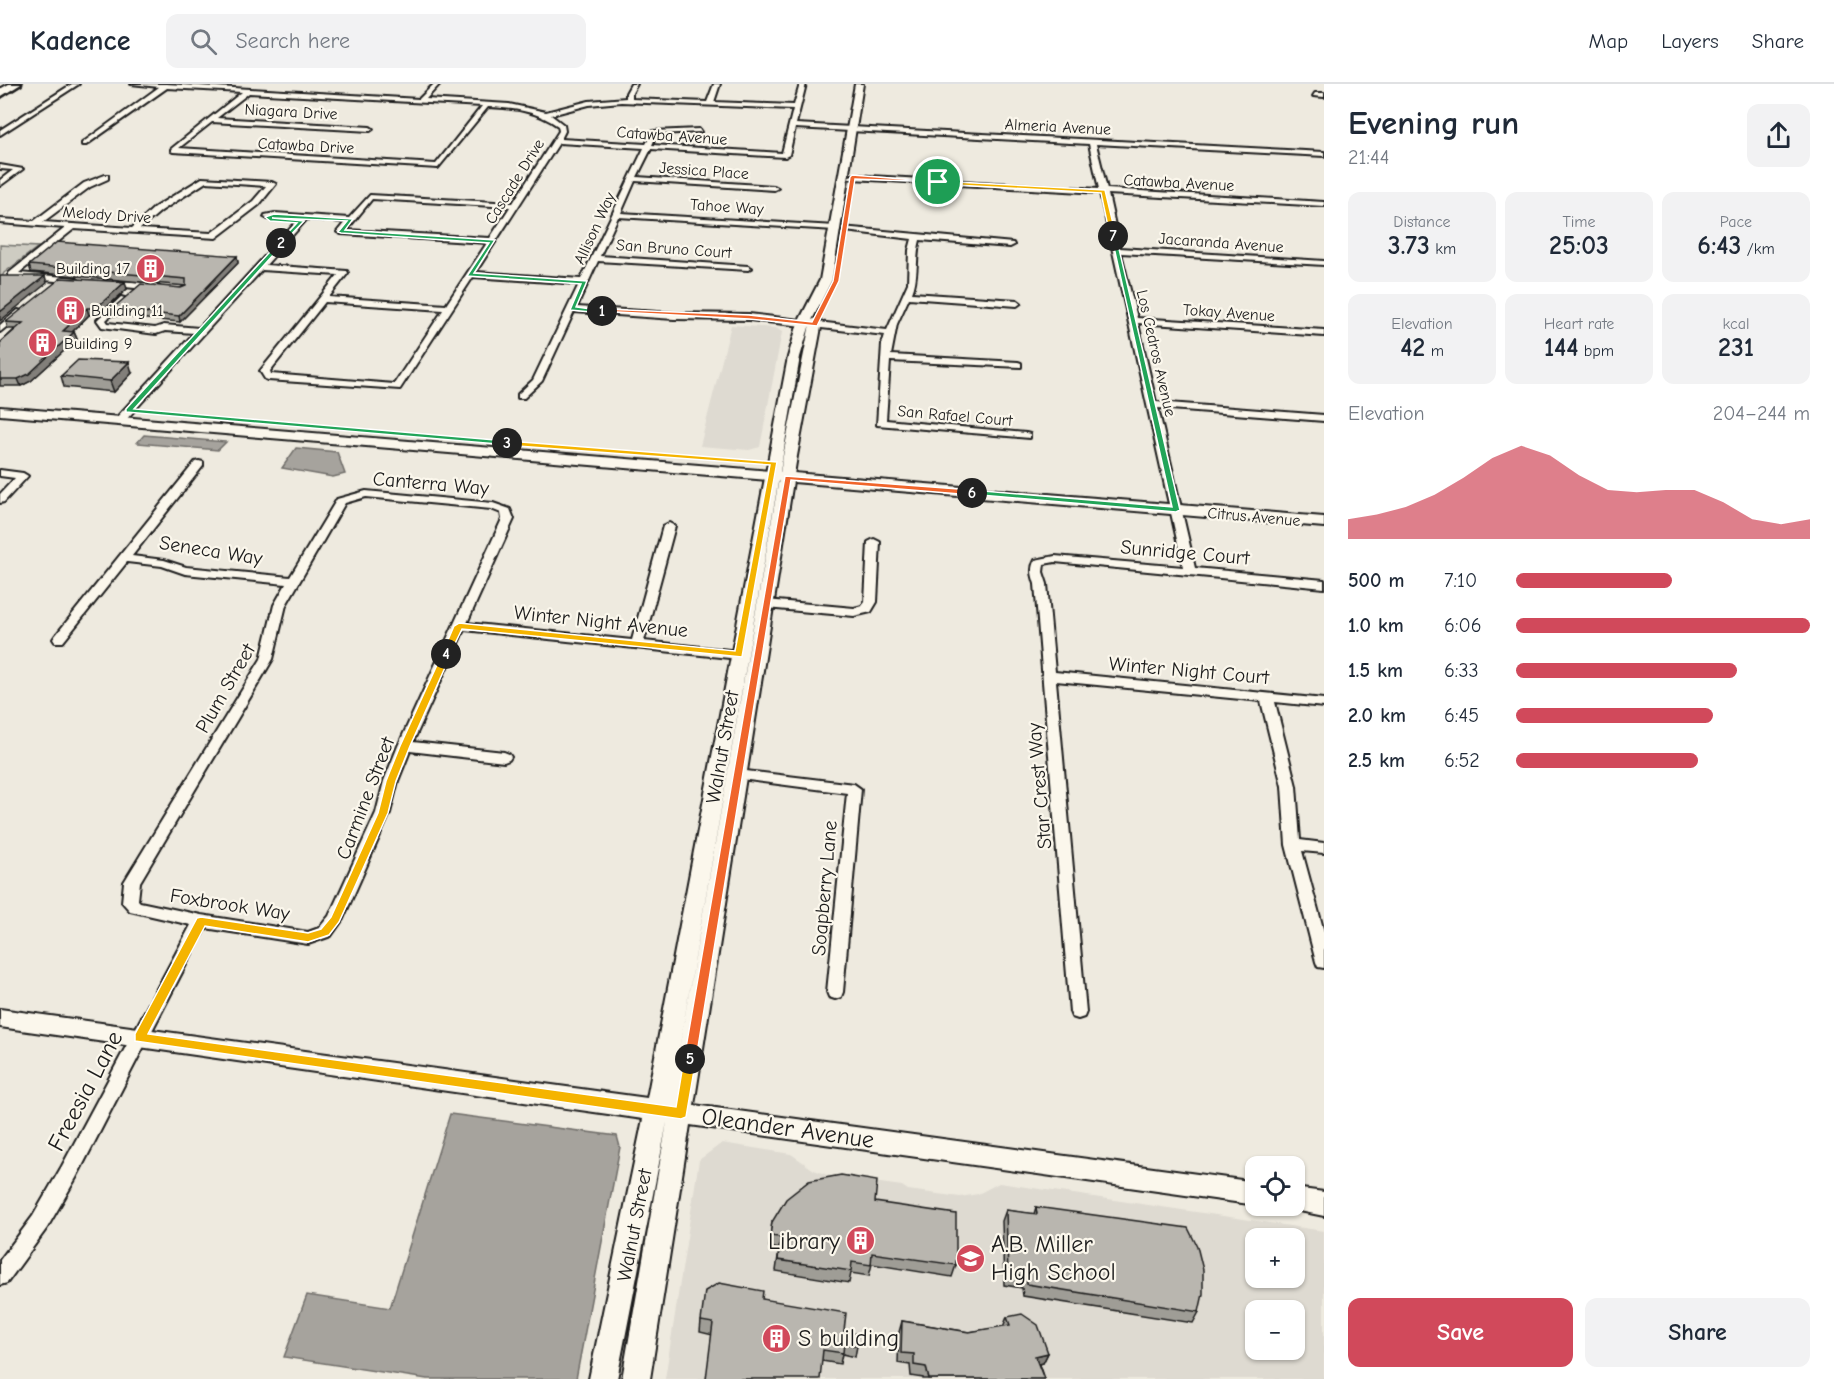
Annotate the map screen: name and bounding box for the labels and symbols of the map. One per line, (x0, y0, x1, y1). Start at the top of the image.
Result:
street label: Niagara Drive (244, 101, 338, 123)
street label: Almeria Avenue (1004, 115, 1112, 139)
street label: Catawba Avenue (616, 123, 728, 149)
street label: Catawba Drive (257, 134, 355, 158)
street label: Cascade Drive (482, 136, 548, 227)
pin (912, 156, 963, 207)
street label: Jessica Place (658, 159, 749, 183)
street label: Catawba Avenue (1123, 171, 1235, 195)
street label: Allison Way (570, 189, 620, 267)
street label: Tahoe Way (690, 195, 765, 219)
street label: Melody Drive (62, 203, 152, 227)
pin: 7 (1098, 221, 1128, 251)
pin: 2 (266, 228, 296, 258)
street label: Jacaranda Avenue (1158, 230, 1284, 256)
street label: San Bruno Court (616, 236, 733, 262)
building icon: Building 17 (135, 252, 167, 284)
place label: Building 17 (56, 260, 130, 278)
street label: Los Cedros Avenue (1133, 288, 1179, 418)
building icon: Building 11 (54, 294, 86, 326)
pin: 1 (587, 296, 617, 326)
street label: Tokay Avenue (1182, 301, 1276, 325)
place label: Building 11 (91, 302, 164, 320)
building icon: Building 9 (27, 327, 59, 359)
place label: Building 9 (64, 335, 133, 353)
street label: San Rafael Court (897, 402, 1014, 430)
pin: 3 (492, 428, 522, 458)
street label: Canterra Way (372, 467, 490, 500)
pin: 6 (957, 478, 987, 508)
street label: Citrus Avenue (1207, 504, 1301, 530)
street label: Seneca Way (158, 531, 264, 570)
street label: Sunridge Court (1119, 535, 1252, 570)
street label: Winter Night Avenue (513, 601, 689, 642)
street label: Plum Street (191, 638, 261, 737)
pin: 4 (431, 639, 461, 669)
street label: Winter Night Court (1108, 652, 1271, 689)
street label: Walnut Street (701, 687, 744, 805)
street label: Star Crest Way (1023, 722, 1056, 850)
street label: Carmine Street (332, 732, 400, 863)
street label: Soapberry Lane (807, 819, 842, 957)
street label: Foxbrook Way (168, 884, 292, 925)
street label: Freesia Lane (42, 1026, 128, 1156)
pin: 5 (675, 1044, 705, 1074)
street label: Oleander Avenue (700, 1102, 876, 1154)
street label: Walnut Street (612, 1165, 657, 1283)
building icon: Library (845, 1225, 877, 1257)
place label: Library (768, 1227, 840, 1255)
place label: A.B. Miller High School (991, 1230, 1116, 1286)
school or university icon: A.B. Miller High School (954, 1242, 986, 1274)
building icon: S building (761, 1322, 793, 1354)
place label: S building (798, 1324, 899, 1352)

